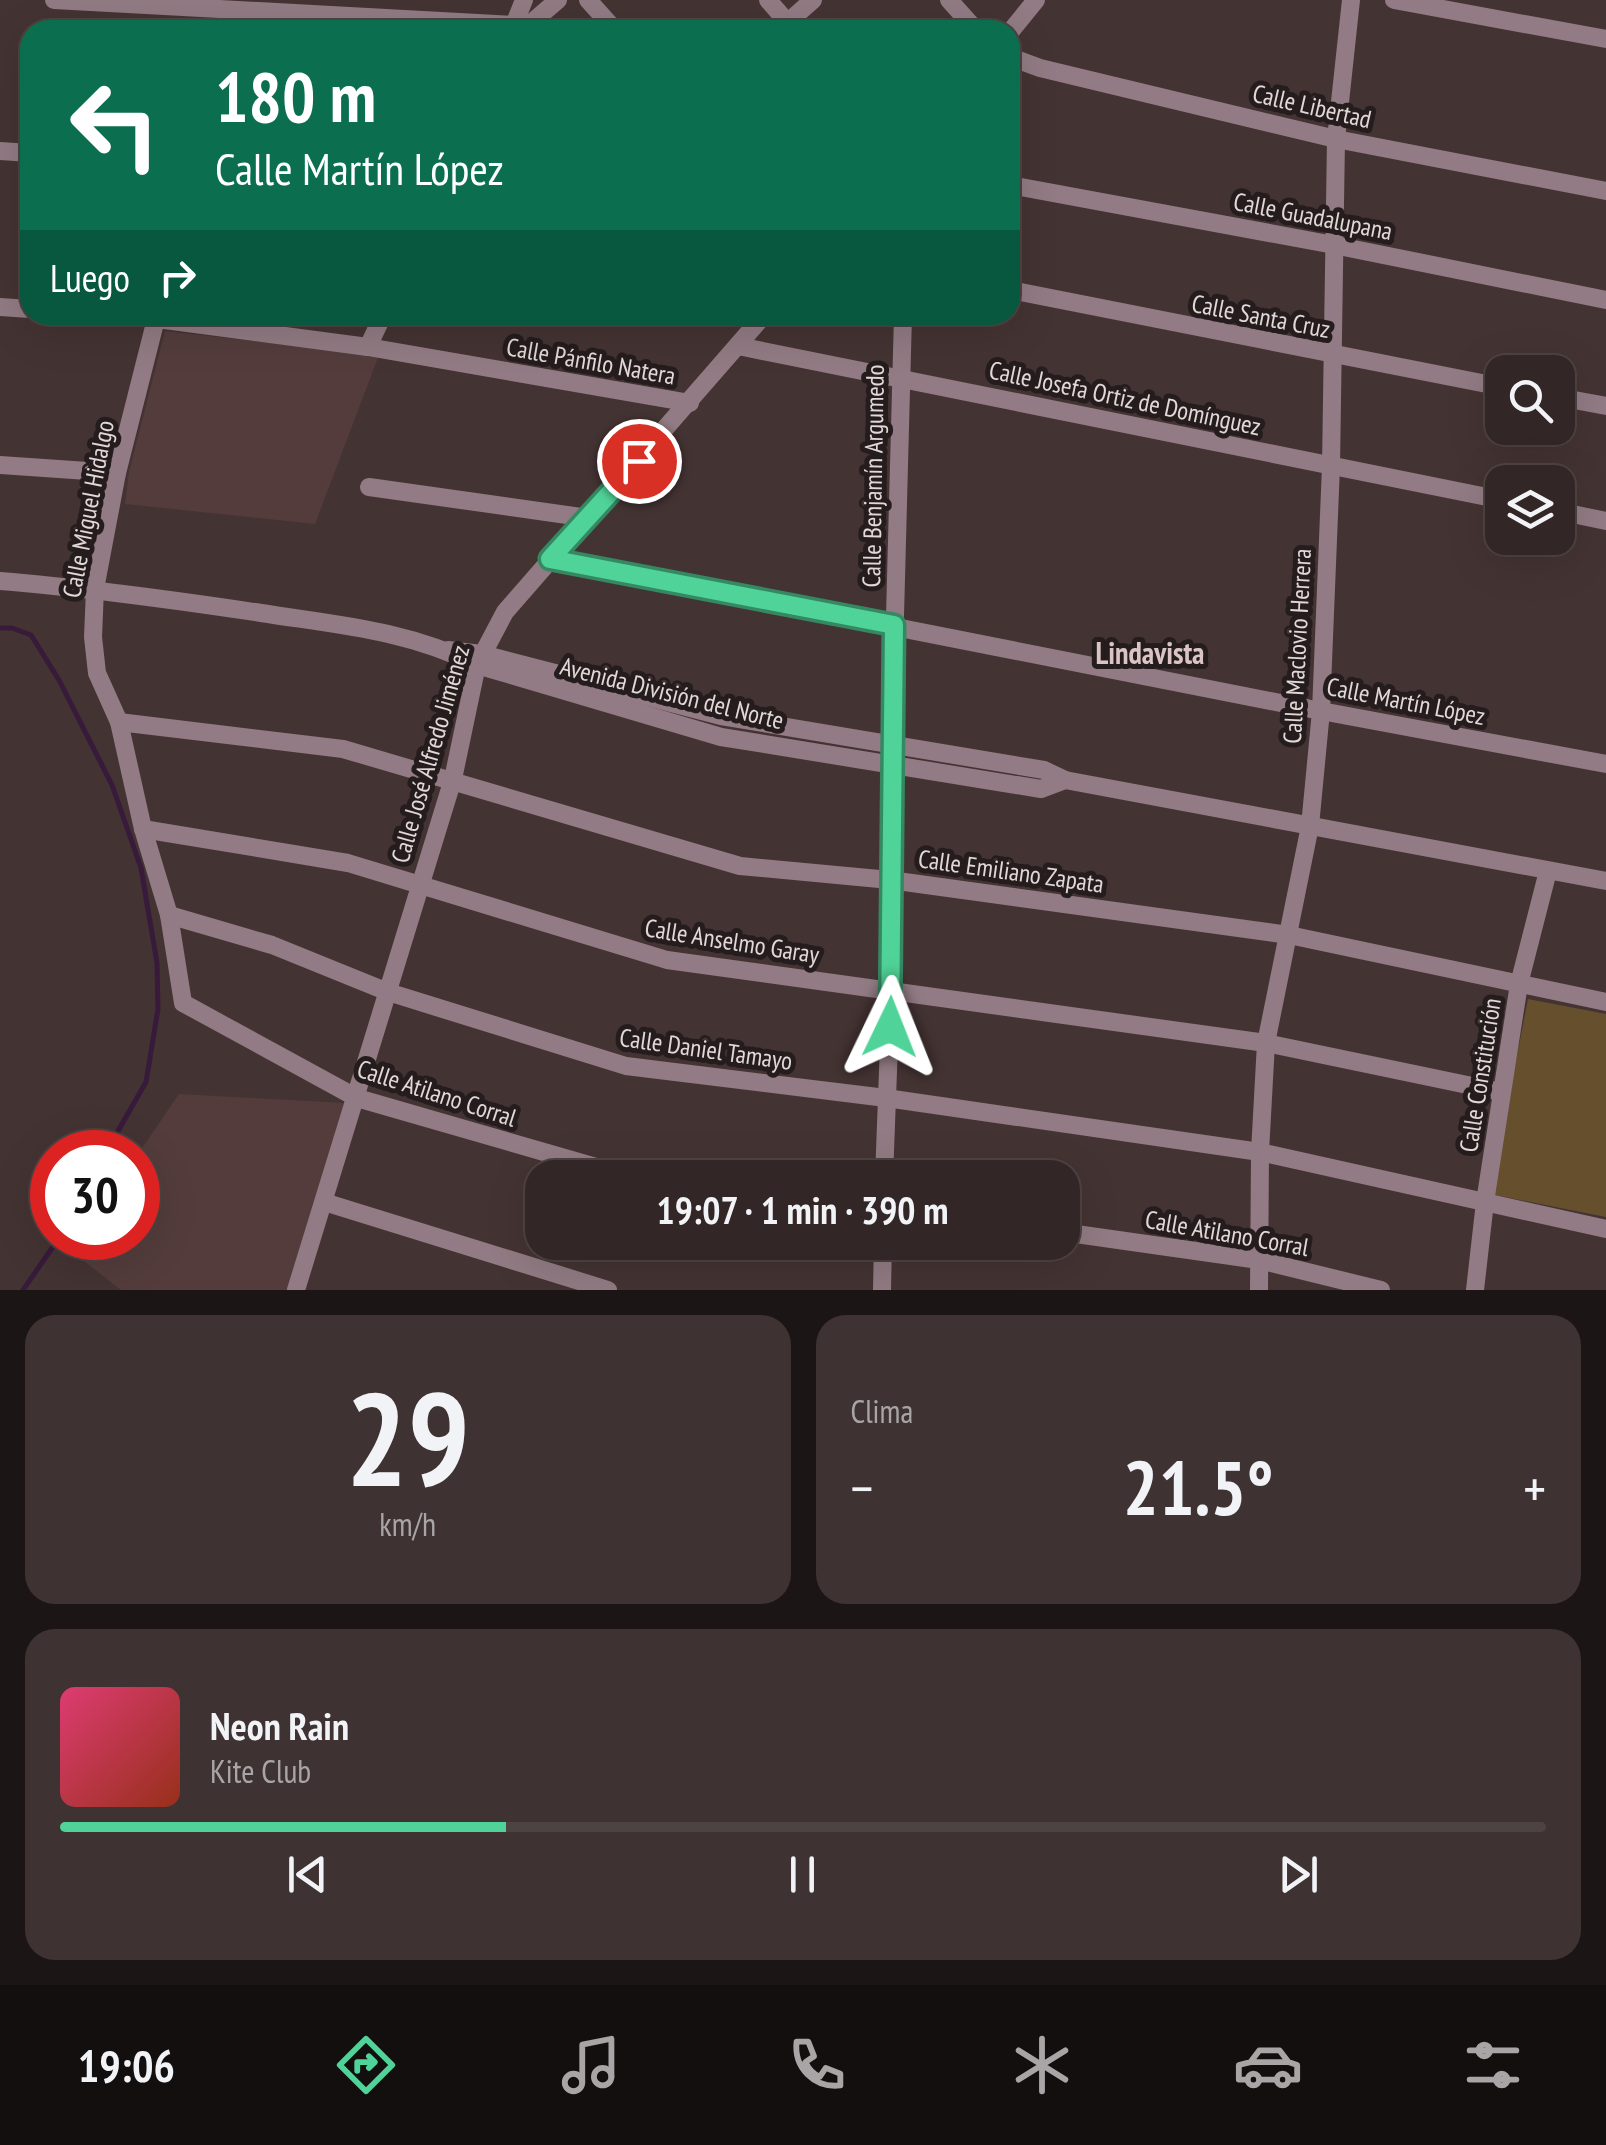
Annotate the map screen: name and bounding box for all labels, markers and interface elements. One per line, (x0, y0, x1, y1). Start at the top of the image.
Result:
text: 180 m (215, 51, 376, 141)
icon: left (50, 60, 180, 190)
street label: Calle Libertad (1250, 77, 1374, 135)
text: Calle Martín López (215, 139, 504, 197)
street label: Calle Guadalupana (1231, 185, 1395, 247)
icon: right (150, 250, 205, 305)
text: Luego (50, 253, 130, 302)
street label: Calle Santa Cruz (1189, 287, 1333, 345)
street label: Calle Pánfilo Natera (504, 330, 678, 392)
street label: Calle Josefa Ortiz de Domínguez (986, 354, 1264, 442)
map controls (1485, 355, 1575, 555)
button: search (1485, 355, 1575, 445)
street label: Calle Benjamín Argumedo (855, 364, 891, 588)
street label: Calle Miguel Hidalgo (55, 418, 121, 600)
pin (597, 419, 682, 504)
icon: arrive (612, 434, 667, 489)
button: layers (1485, 465, 1575, 555)
street label: Calle Maclovio Herrera (1276, 548, 1318, 744)
district label: Lindavista (1095, 633, 1205, 672)
street label: Calle José Alfredo Jiménez (384, 641, 476, 867)
street label: Avenida División del Norte (557, 650, 787, 736)
street label: Calle Martín López (1324, 670, 1488, 732)
street label: Calle Emiliano Zapata (916, 842, 1106, 900)
street label: Calle Anselmo Garay (643, 911, 822, 971)
position arrow (838, 975, 942, 1079)
street label: Calle Constitución (1452, 996, 1508, 1154)
street label: Calle Daniel Tamayo (617, 1021, 795, 1077)
street label: Calle Atilano Corral (353, 1052, 521, 1134)
speed limit sign: 30 (30, 1130, 160, 1260)
text: 19:07 · 1 min · 390 m (656, 1185, 949, 1234)
street label: Calle Atilano Corral (1143, 1203, 1311, 1263)
text: 29 (346, 1354, 470, 1522)
text: Clima (851, 1390, 913, 1432)
text: 21.5° (1123, 1439, 1274, 1536)
text: − (851, 1452, 873, 1523)
text: + (1523, 1452, 1546, 1523)
text: km/h (379, 1503, 436, 1545)
text: Neon Rain (210, 1701, 349, 1750)
text: Kite Club (210, 1750, 311, 1792)
icon: previous (280, 1847, 335, 1902)
icon: pause (775, 1847, 830, 1902)
icon: next (1271, 1847, 1326, 1902)
icon: directions (331, 2030, 401, 2100)
icon: music (556, 2030, 626, 2100)
icon: phone (782, 2030, 852, 2100)
icon: climate (1007, 2030, 1077, 2100)
icon: car (1233, 2030, 1303, 2100)
icon: filters (1458, 2030, 1528, 2100)
text: 19:06 (78, 2036, 175, 2094)

